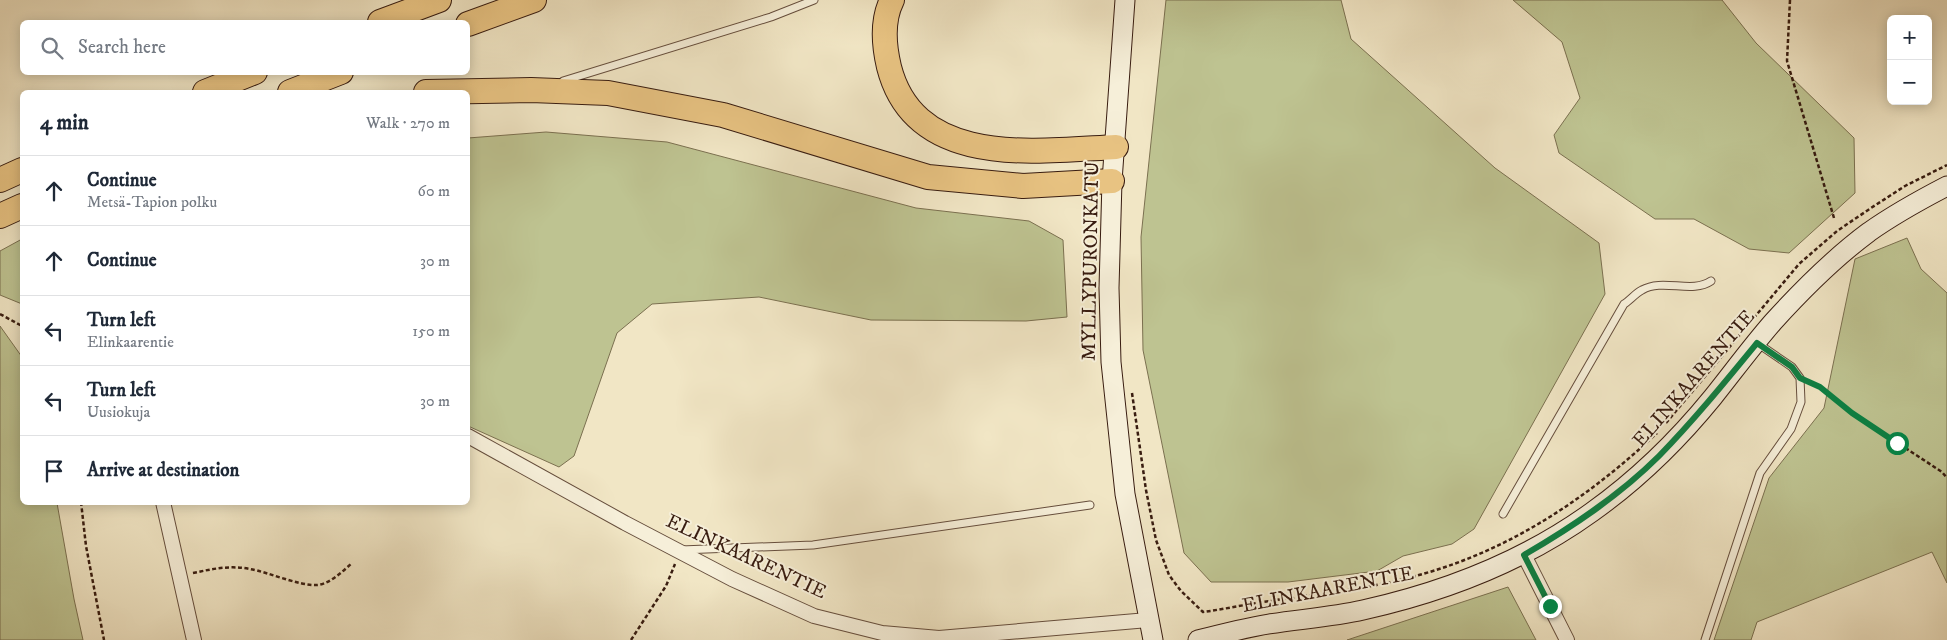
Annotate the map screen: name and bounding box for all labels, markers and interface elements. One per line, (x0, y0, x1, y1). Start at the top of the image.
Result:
map controls (1887, 15, 1932, 105)
button: + (1887, 15, 1932, 60)
search box (20, 20, 470, 75)
icon: search (38, 34, 66, 62)
text: Search here (78, 36, 166, 59)
button: − (1887, 60, 1932, 105)
text: 4 min (40, 110, 89, 136)
text: Walk · 270 m (366, 113, 450, 133)
street label: MYLLYPURONKATU (1077, 161, 1105, 361)
text: Continue (87, 169, 157, 192)
icon: ahead (40, 177, 68, 205)
text: 60 m (418, 181, 450, 201)
text: Metsä-Tapion polku (87, 192, 217, 212)
icon: ahead (40, 247, 68, 275)
text: Continue (87, 249, 157, 272)
text: 30 m (420, 251, 450, 271)
street label: ELINKAARENTIE (1627, 305, 1761, 453)
text: Turn left (87, 309, 156, 332)
icon: left (40, 317, 68, 345)
text: 150 m (412, 321, 450, 341)
text: Elinkaarentie (87, 332, 174, 352)
text: Turn left (87, 379, 156, 402)
icon: left (40, 387, 68, 415)
text: 30 m (420, 391, 450, 411)
text: Uusiokuja (87, 402, 150, 422)
route start (1886, 432, 1909, 455)
icon: arrive (40, 457, 68, 485)
text: Arrive at destination (87, 459, 239, 482)
street label: ELINKAARENTIE (662, 509, 830, 605)
street label: ELINKAARENTIE (1240, 561, 1416, 619)
route end (1539, 595, 1562, 618)

